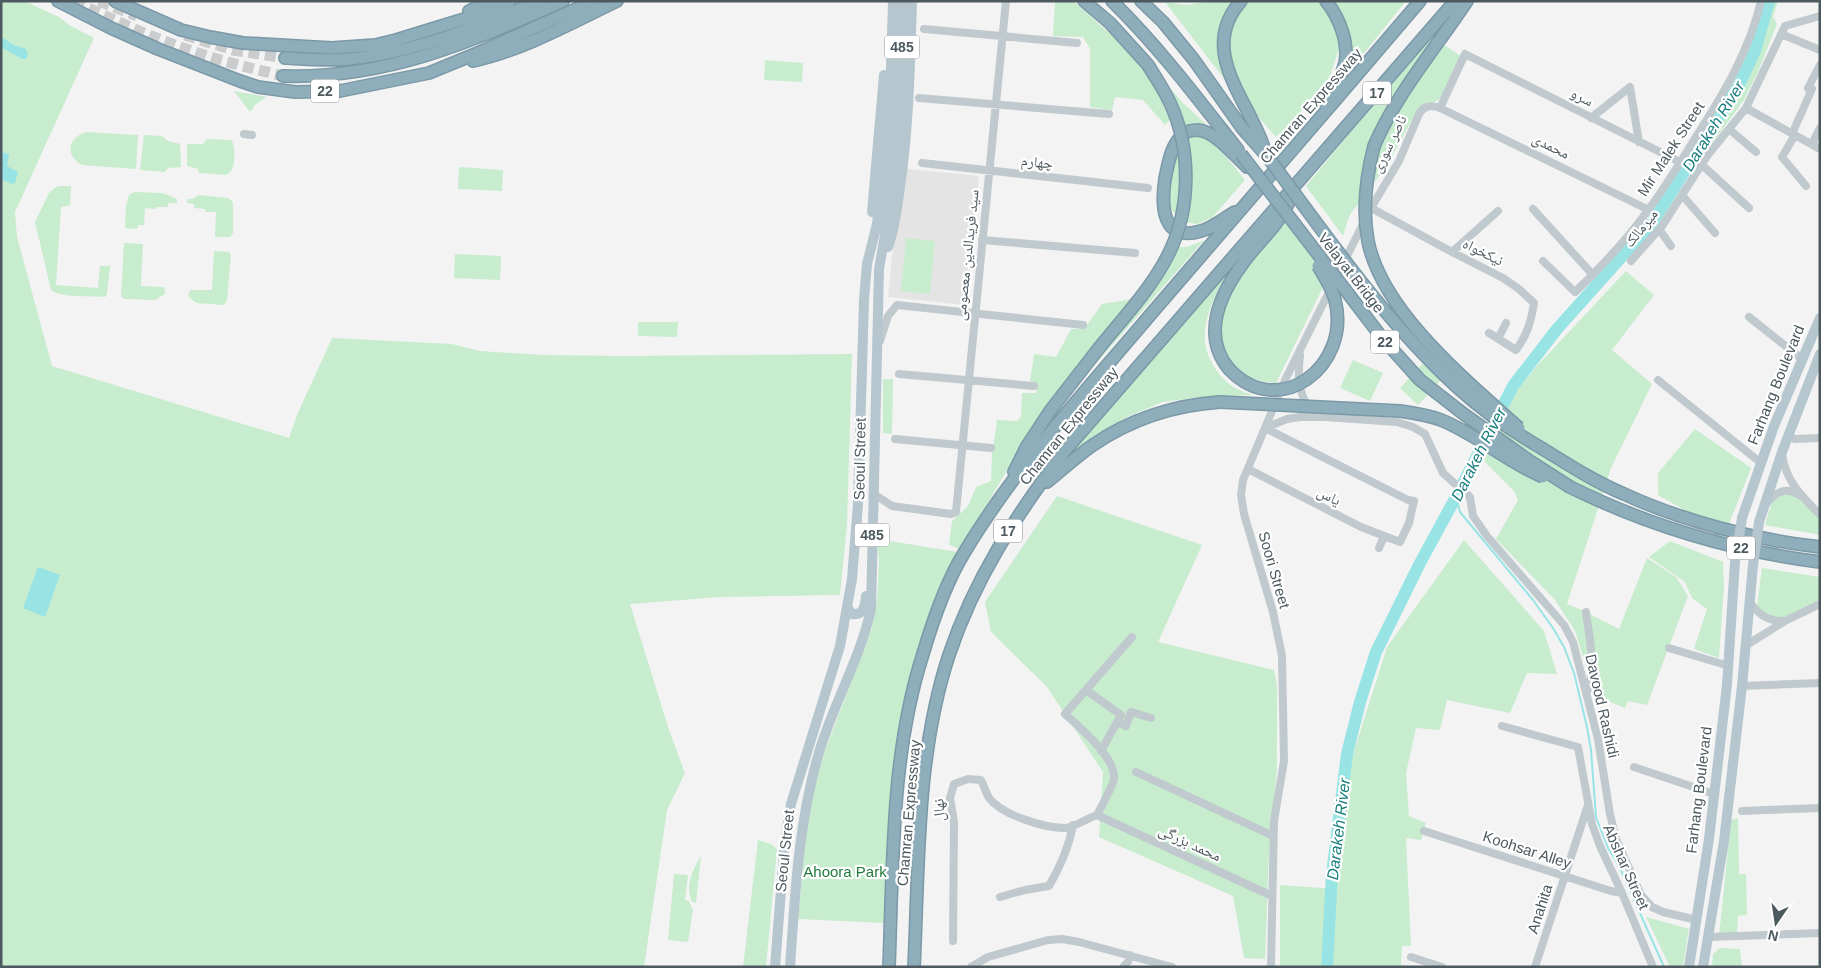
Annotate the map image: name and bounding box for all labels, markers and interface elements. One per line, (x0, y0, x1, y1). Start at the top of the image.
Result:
road number: 485 (884, 36, 920, 58)
street label: Chamran Expressway (1256, 44, 1365, 167)
water label: Darakeh River (1679, 78, 1748, 174)
road number: 22 (311, 80, 339, 102)
road number: 17 (1363, 82, 1391, 105)
street label: سرو (1568, 84, 1596, 110)
street label: Mir Malek Street (1634, 98, 1708, 199)
street label: ناصر سوری (1367, 112, 1412, 176)
street label: محمدی (1529, 129, 1573, 164)
street label: چهارم (1020, 151, 1054, 174)
street label: سید فریدالدین معصومی (951, 188, 984, 322)
street label: میرمالک (1620, 205, 1662, 251)
street label: Velayat Bridge (1315, 229, 1388, 316)
street label: نیکخواه (1460, 234, 1506, 270)
street label: Farhang Boulevard (1744, 322, 1807, 447)
road number: 22 (1371, 331, 1399, 354)
street label: Chamran Expressway (1016, 363, 1122, 488)
water label: Darakeh River (1448, 404, 1510, 504)
street label: Seoul Street (850, 417, 869, 500)
street label: یاس (1314, 483, 1344, 511)
road number: 17 (994, 520, 1022, 542)
road number: 485 (854, 524, 890, 546)
street label: Soori Street (1255, 529, 1294, 611)
road number: 22 (1727, 536, 1755, 560)
street label: Davood Rashidi (1582, 652, 1623, 759)
street label: Farhang Boulevard (1682, 726, 1715, 854)
street label: Chamran Expressway (894, 739, 923, 887)
water label: Darakeh River (1324, 777, 1353, 881)
street label: نهال (929, 798, 950, 822)
street label: Seoul Street (772, 808, 797, 893)
street label: محمد بزرگی (1155, 821, 1224, 866)
street label: Abshar Street (1600, 821, 1653, 913)
street label: Koohsar Alley (1481, 827, 1574, 872)
park label: Ahoora Park (803, 863, 887, 880)
street label: Anahita (1524, 881, 1556, 936)
north arrow (1751, 898, 1801, 948)
text: N (1766, 927, 1780, 945)

